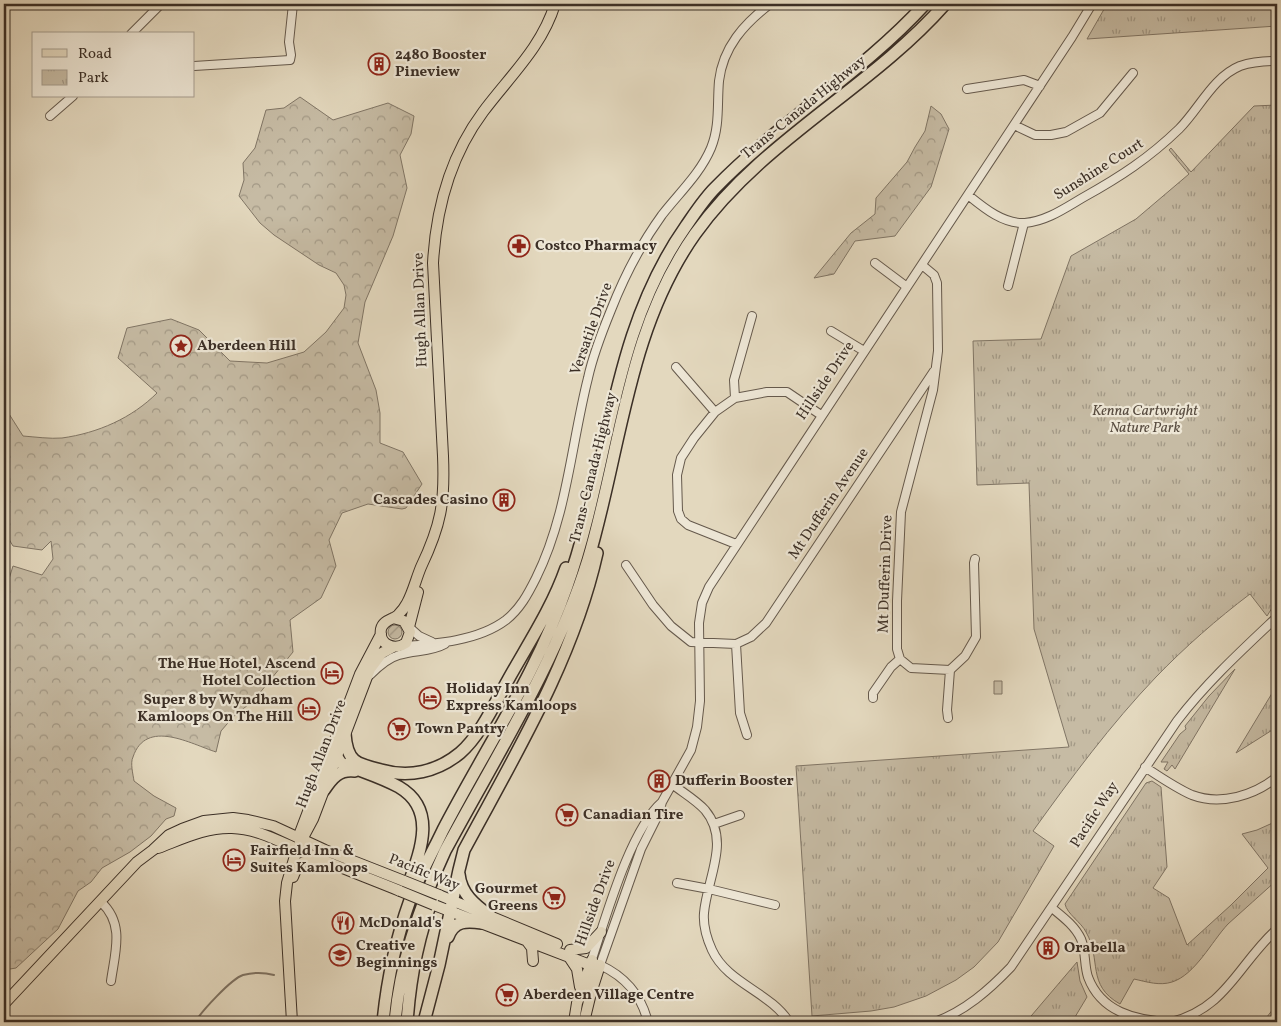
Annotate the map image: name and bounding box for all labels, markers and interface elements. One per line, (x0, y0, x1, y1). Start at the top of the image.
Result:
legend (32, 32, 195, 98)
text: Road (78, 44, 112, 65)
place label: 2480 Booster Pineview (395, 45, 486, 83)
street label: Trans-Canada Highway (737, 51, 871, 165)
building icon: 2480 Booster Pineview (367, 52, 391, 76)
text: Park (78, 68, 109, 89)
street label: Sunshine Court (1050, 134, 1148, 206)
pharmacy icon: Costco Pharmacy (507, 234, 531, 258)
place label: Costco Pharmacy (535, 236, 658, 257)
street label: Hugh Allan Drive (409, 252, 433, 368)
street label: Versatile Drive (566, 280, 618, 378)
place icon: Aberdeen Hill (169, 334, 193, 358)
place label: Aberdeen Hill (197, 336, 296, 357)
street label: Hillside Drive (792, 337, 860, 425)
street label: Trans-Canada Highway (565, 390, 623, 546)
park label: Kenna Cartwright Nature Park (1092, 401, 1199, 439)
street label: Mt Dufferin Avenue (784, 444, 874, 564)
building icon: Cascades Casino (492, 488, 516, 512)
place label: Cascades Casino (373, 490, 488, 511)
street label: Mt Dufferin Drive (873, 515, 899, 633)
place label: The Hue Hotel, Ascend Hotel Collection (158, 654, 316, 692)
hotel icon: The Hue Hotel, Ascend Hotel Collection (320, 661, 344, 685)
place label: Holiday Inn Express Kamloops (446, 679, 577, 717)
hotel icon: Holiday Inn Express Kamloops (418, 686, 442, 710)
place label: Super 8 by Wyndham Kamloops On The Hill (137, 690, 293, 728)
street label: Hugh Allan Drive (292, 697, 352, 811)
hotel icon: Super 8 by Wyndham Kamloops On The Hill (297, 697, 321, 721)
supermarket icon: Town Pantry (387, 717, 411, 741)
place label: Town Pantry (415, 719, 506, 740)
building icon: Dufferin Booster (647, 769, 671, 793)
place label: Dufferin Booster (675, 771, 794, 792)
street label: Pacific Way (1066, 778, 1124, 852)
supermarket icon: Canadian Tire (555, 803, 579, 827)
place label: Canadian Tire (583, 805, 684, 826)
place label: Fairfield Inn & Suites Kamloops (250, 841, 368, 879)
hotel icon: Fairfield Inn & Suites Kamloops (222, 848, 246, 872)
street label: Pacific Way (385, 849, 463, 897)
street label: Hillside Drive (571, 857, 621, 949)
place label: Gourmet Greens (475, 879, 538, 917)
supermarket icon: Gourmet Greens (542, 886, 566, 910)
restaurant icon: McDonald's (331, 911, 355, 935)
place label: McDonald's (359, 913, 442, 934)
place label: Creative Beginnings (356, 936, 437, 974)
building icon: Orabella (1036, 936, 1060, 960)
place label: Orabella (1064, 938, 1126, 959)
school or university icon: Creative Beginnings (328, 943, 352, 967)
supermarket icon: Aberdeen Village Centre (495, 983, 519, 1007)
place label: Aberdeen Village Centre (523, 985, 695, 1006)

